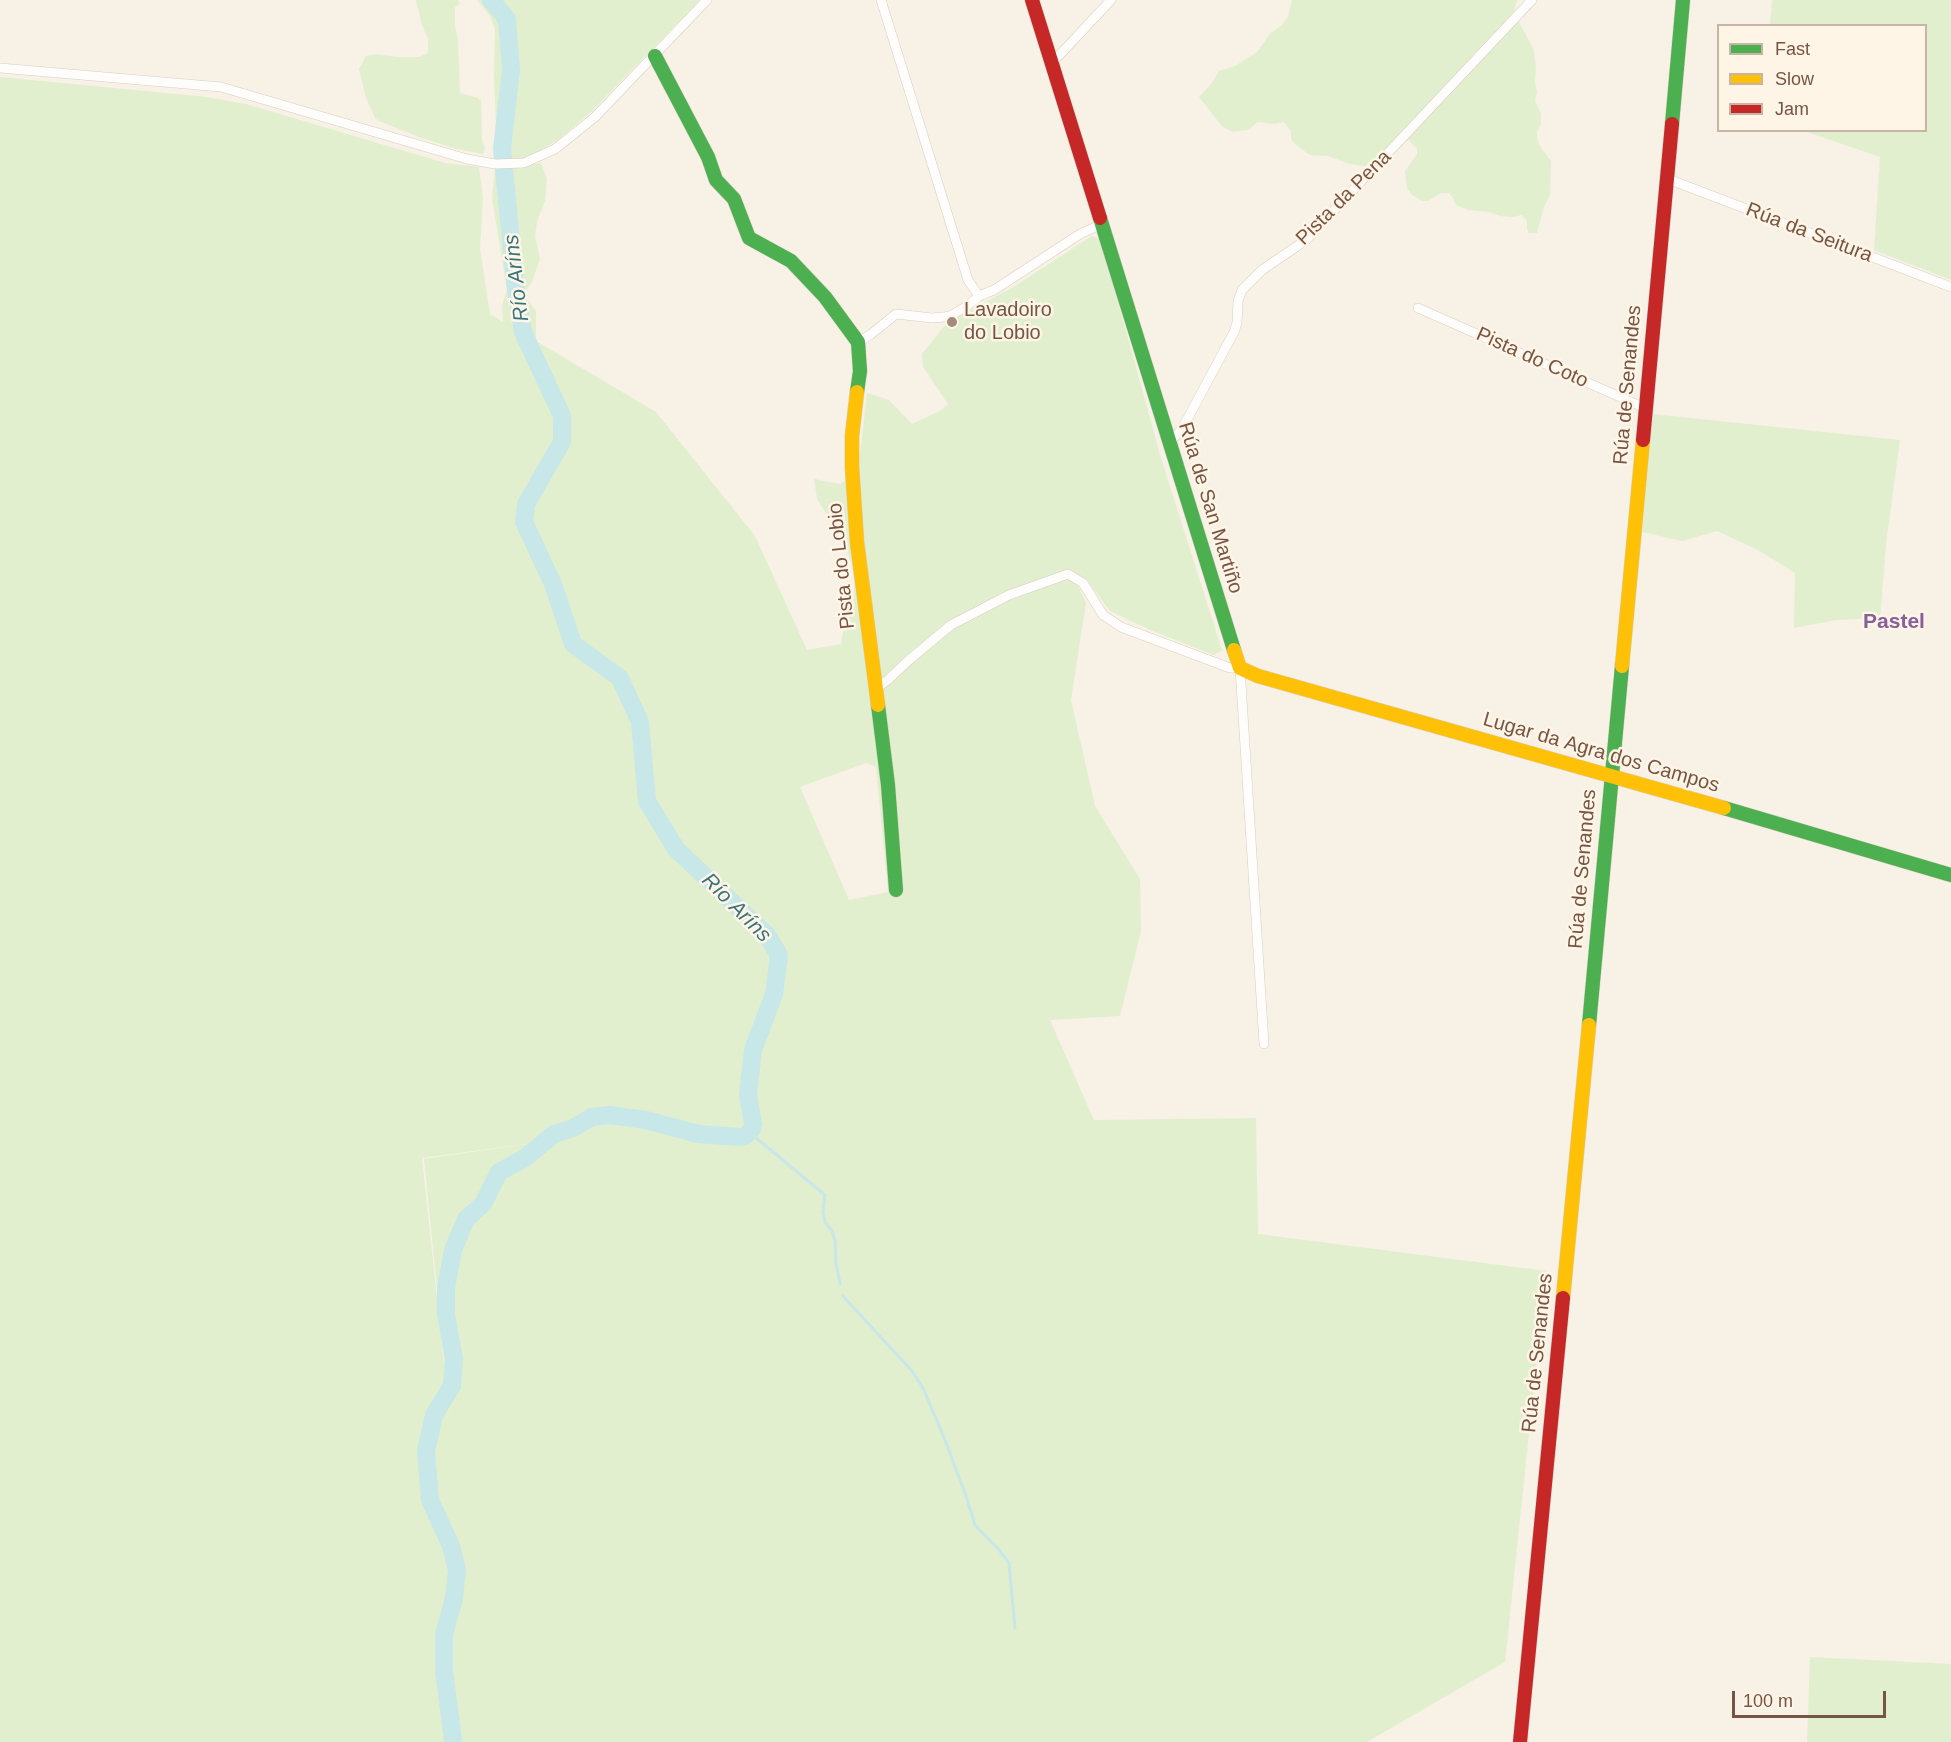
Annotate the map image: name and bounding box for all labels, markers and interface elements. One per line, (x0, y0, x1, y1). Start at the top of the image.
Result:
legend (1717, 24, 1927, 132)
text: Fast (1775, 39, 1810, 59)
text: Slow (1775, 69, 1814, 89)
text: Jam (1775, 99, 1809, 119)
street label: Pista da Pena (1291, 145, 1397, 251)
street label: Rúa da Seitura (1742, 198, 1876, 268)
water label: Río Aríns (499, 233, 535, 323)
place label: Lavadoiro do Lobio (964, 298, 1052, 345)
street label: Rúa de Senandes (1609, 304, 1647, 466)
marker: Lavadoiro do Lobio (945, 315, 959, 329)
street label: Pista do Coto (1472, 323, 1592, 393)
street label: Rúa de San Martiño (1173, 419, 1247, 597)
street label: Pista do Lobio (823, 502, 861, 630)
district label: Pastel (1863, 609, 1925, 635)
street label: Lugar da Agra dos Campos (1480, 708, 1722, 798)
street label: Rúa de Senandes (1564, 788, 1602, 950)
water label: Río Aríns (696, 868, 776, 948)
street label: Rúa de Senandes (1518, 1272, 1558, 1434)
scale bar (1735, 1679, 1890, 1717)
text: 100 m (1743, 1691, 1793, 1711)

